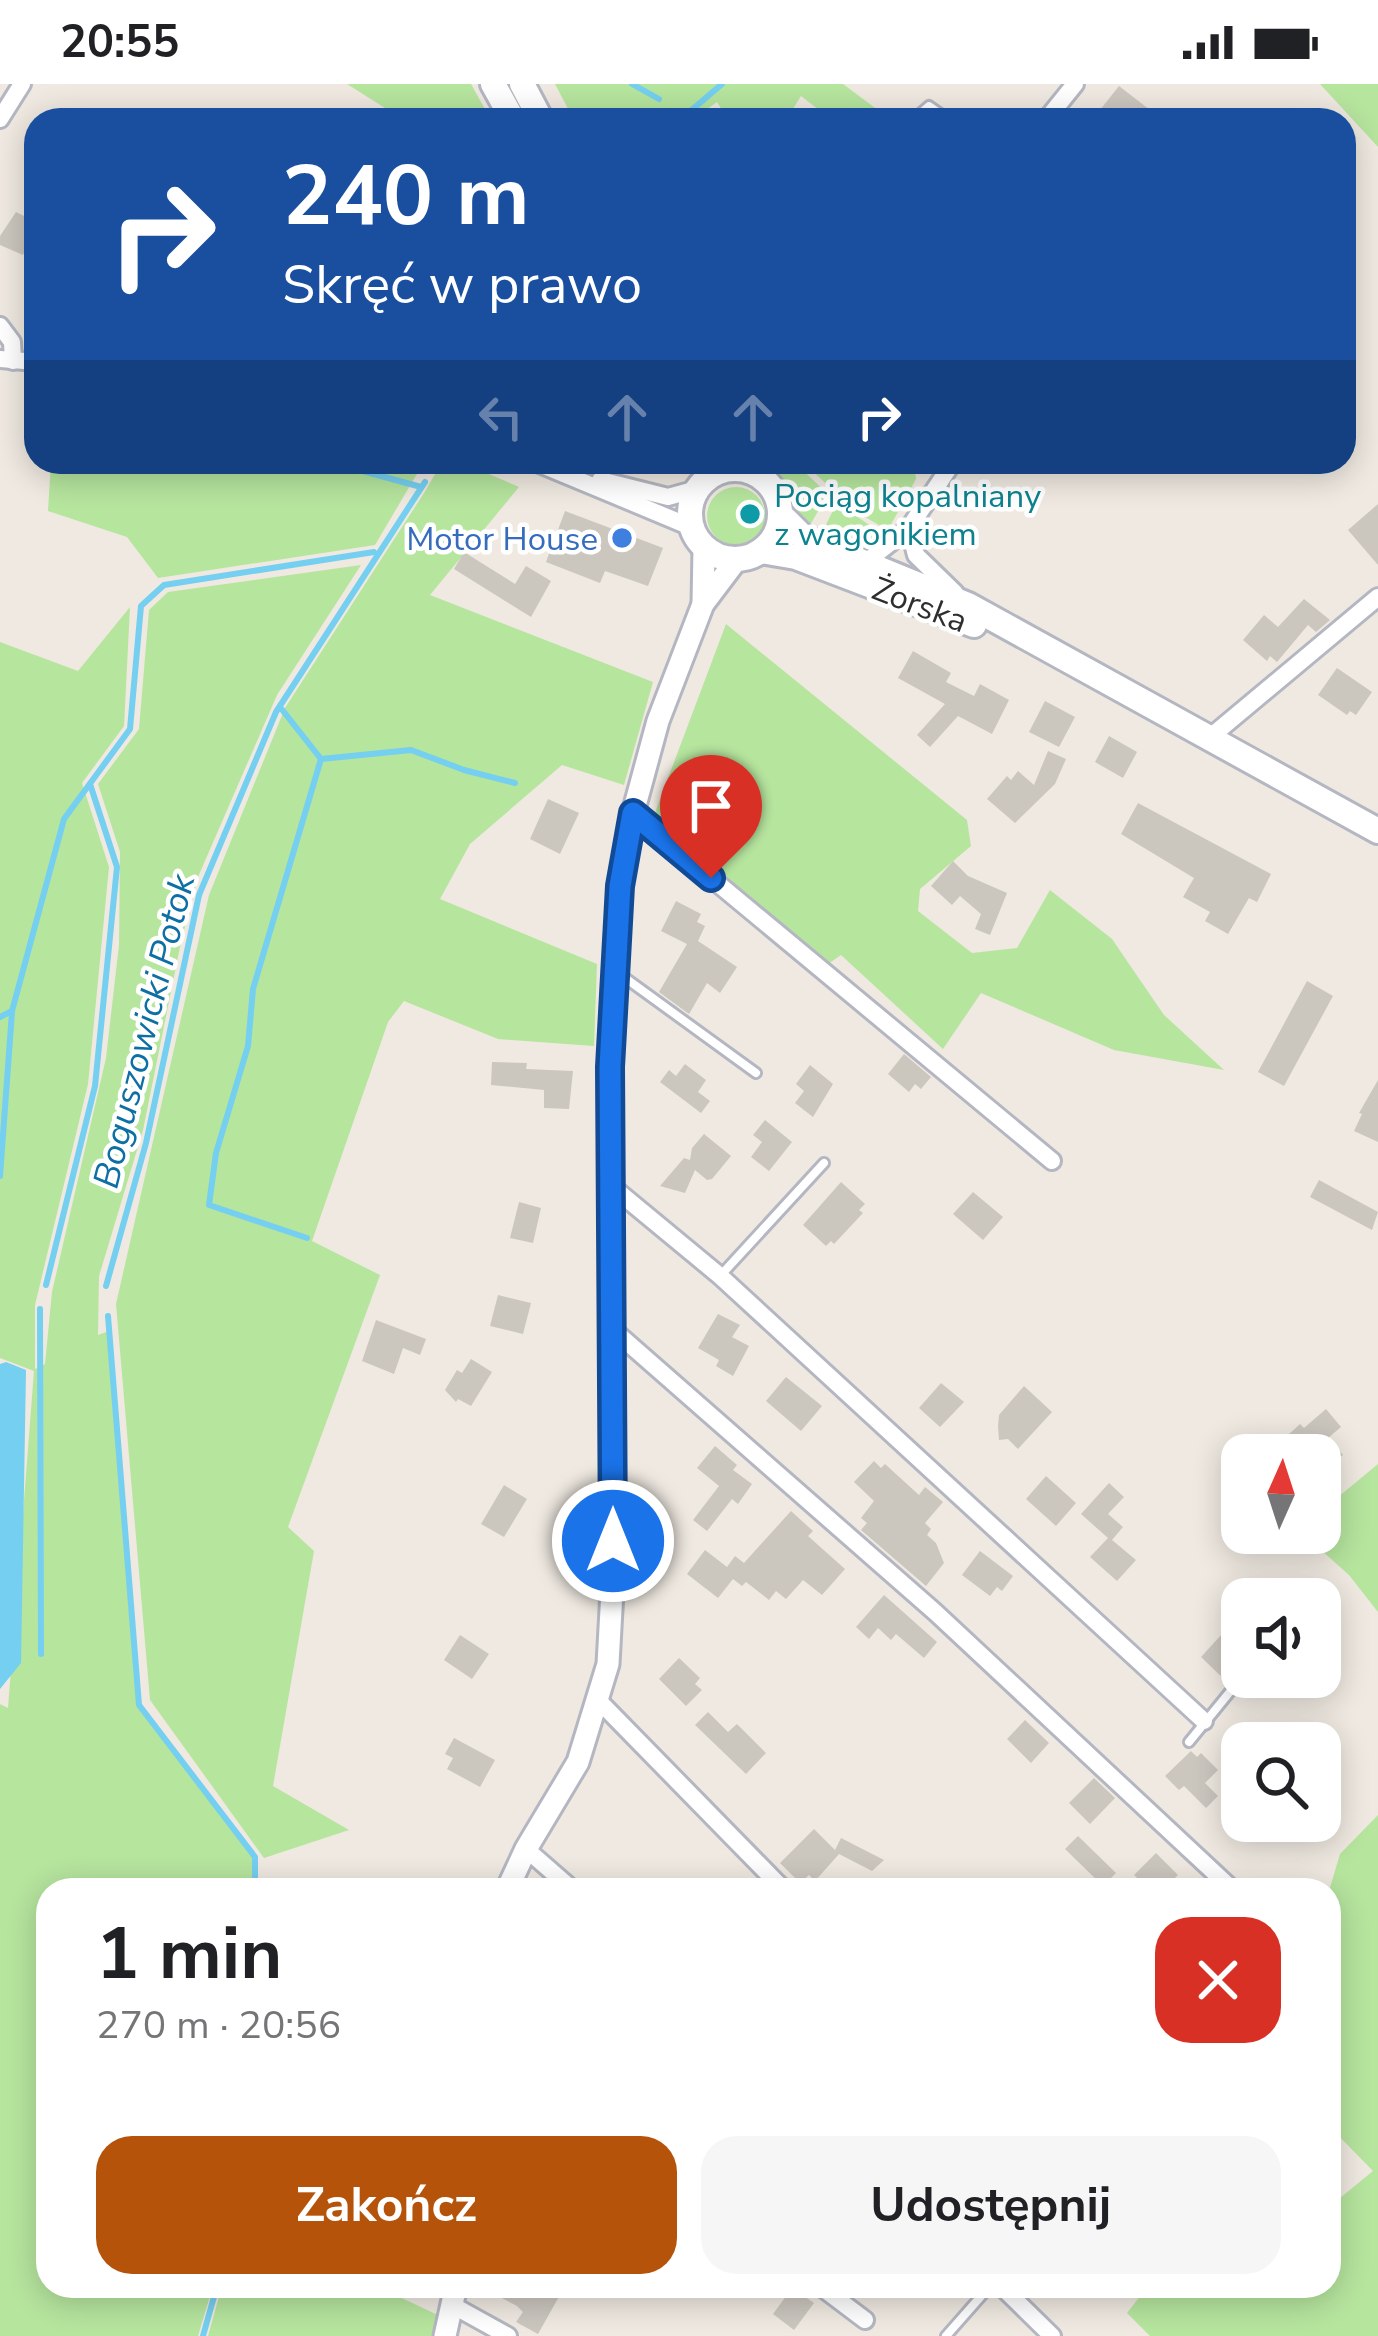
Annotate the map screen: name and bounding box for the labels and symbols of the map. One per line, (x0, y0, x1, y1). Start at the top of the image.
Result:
place label: Pociąg kopalniany z wagonikiem (774, 474, 1041, 557)
marker: Pociąg kopalniany z wagonikiem (737, 501, 763, 527)
place label: Motor House (406, 517, 598, 562)
marker: Motor House (609, 525, 635, 551)
street label: Żorska (865, 567, 974, 644)
pin (660, 755, 762, 878)
water label: Boguszowicki Potok (82, 868, 207, 1194)
north arrow (1221, 1434, 1341, 1554)
position arrow (550, 1478, 676, 1604)

